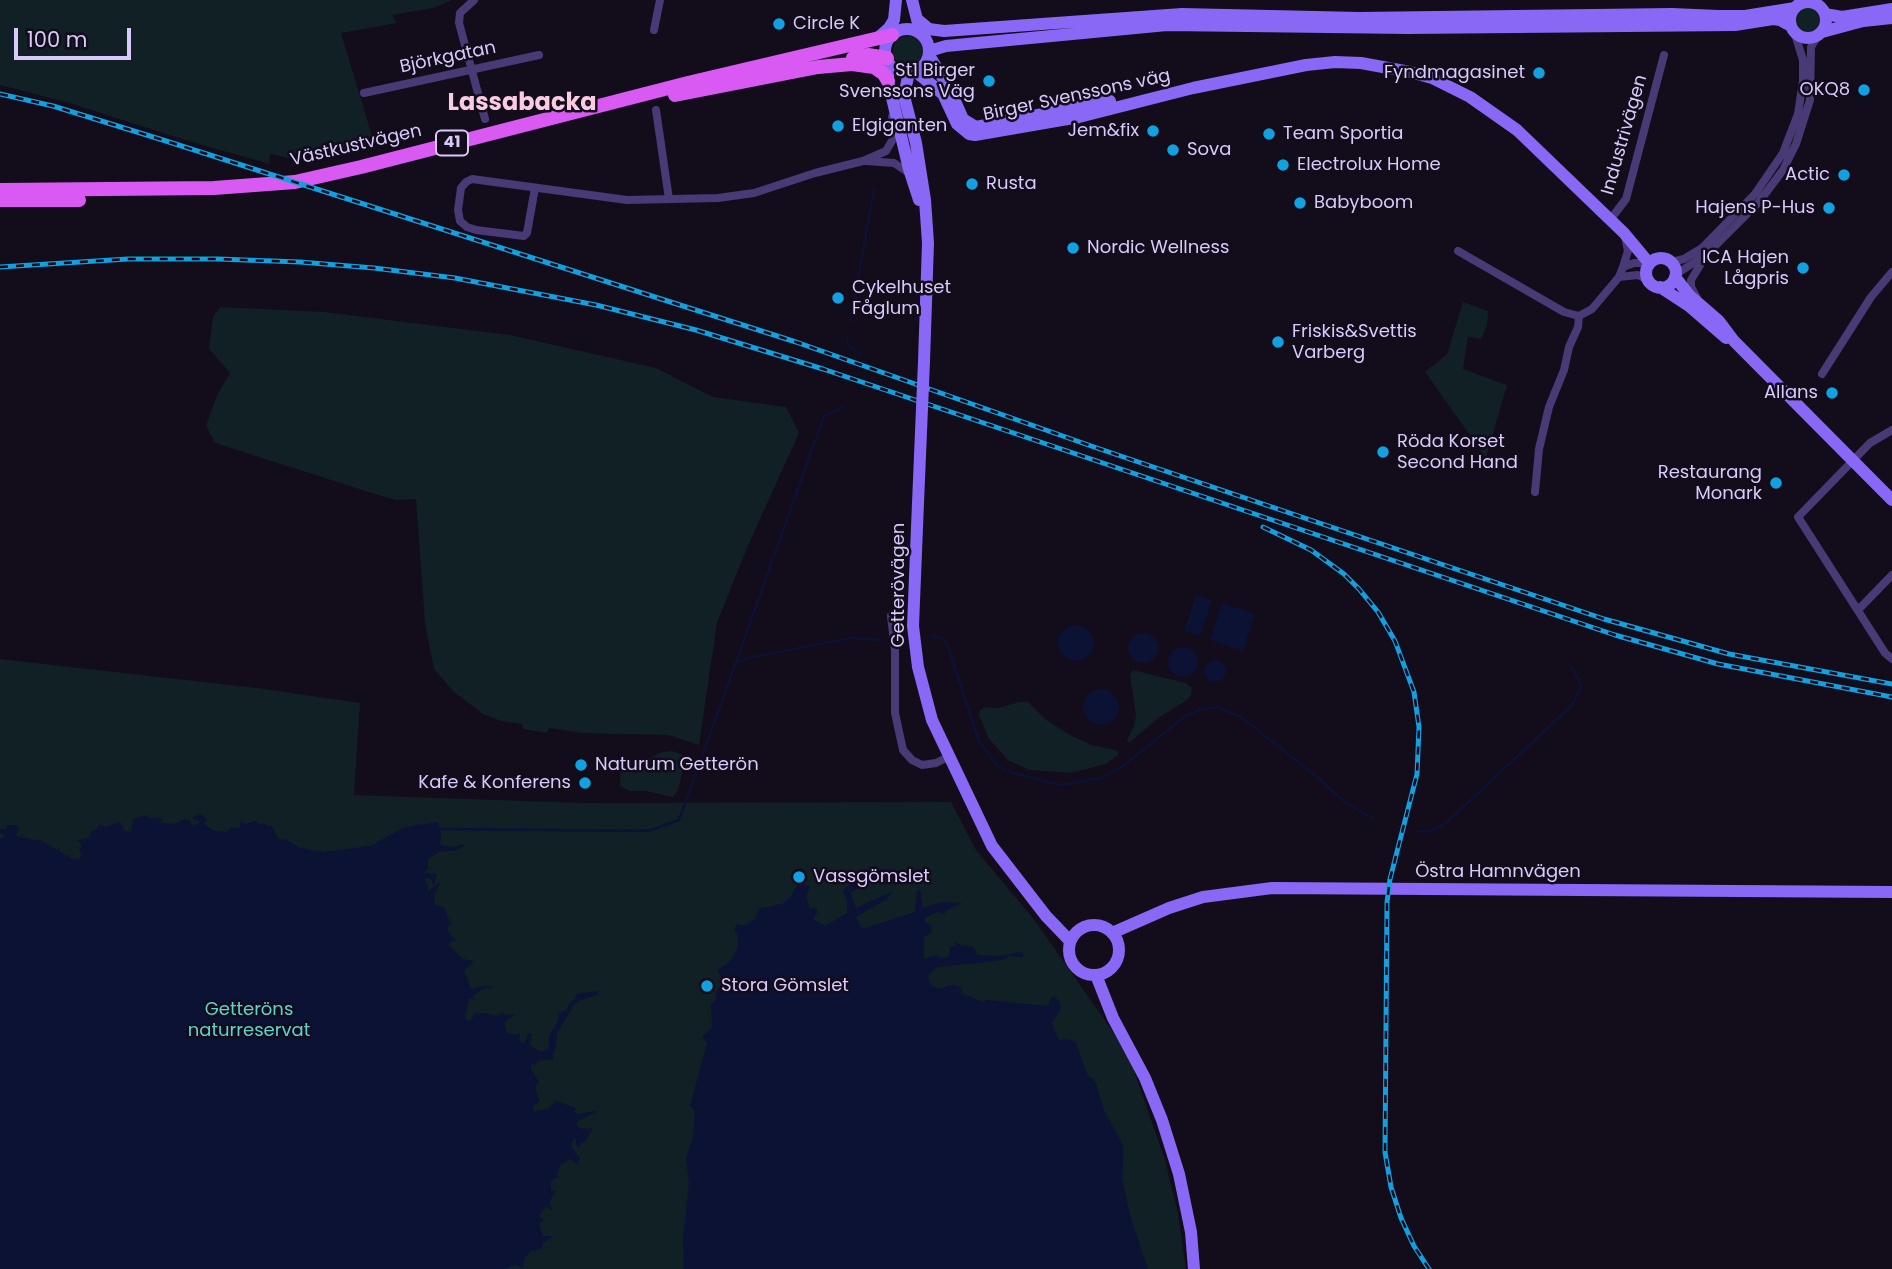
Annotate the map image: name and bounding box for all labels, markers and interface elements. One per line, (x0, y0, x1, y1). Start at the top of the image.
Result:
place label: Circle K (793, 13, 860, 35)
scale bar (18, 14, 135, 58)
marker: Circle K (771, 16, 787, 32)
text: 100 m (27, 25, 87, 54)
street label: Björkgatan (398, 37, 498, 79)
place label: St1 Birger Svenssons Väg (839, 60, 975, 102)
place label: Fyndmagasinet (1384, 62, 1525, 84)
marker: Fyndmagasinet (1531, 65, 1547, 81)
street label: Birger Svenssons väg (981, 66, 1173, 126)
marker: St1 Birger Svenssons Väg (981, 73, 997, 89)
street label: Industrivägen (1598, 73, 1652, 197)
place label: OKQ8 (1800, 79, 1850, 101)
marker: OKQ8 (1856, 82, 1872, 98)
district label: Lassabacka (447, 90, 597, 118)
place label: Elgiganten (852, 115, 947, 137)
marker: Elgiganten (830, 118, 846, 134)
street label: Västkustvägen (288, 120, 424, 172)
place label: Jem&fix (1067, 120, 1139, 142)
marker: Jem&fix (1145, 123, 1161, 139)
place label: Team Sportia (1283, 123, 1404, 145)
marker: Team Sportia (1261, 126, 1277, 142)
road number: 41 (436, 130, 468, 155)
place label: Sova (1187, 139, 1231, 161)
marker: Sova (1165, 142, 1181, 158)
place label: Electrolux Home (1297, 154, 1441, 176)
marker: Electrolux Home (1275, 157, 1291, 173)
place label: Actic (1785, 164, 1830, 186)
marker: Actic (1836, 167, 1852, 183)
place label: Rusta (986, 173, 1037, 195)
marker: Rusta (964, 176, 980, 192)
place label: Babyboom (1314, 192, 1413, 214)
marker: Babyboom (1292, 195, 1308, 211)
place label: Hajens P-Hus (1695, 197, 1815, 219)
marker: Hajens P-Hus (1821, 200, 1837, 216)
place label: Nordic Wellness (1087, 237, 1229, 259)
marker: Nordic Wellness (1065, 240, 1081, 256)
place label: ICA Hajen Lågpris (1702, 247, 1789, 290)
marker: ICA Hajen Lågpris (1795, 260, 1811, 276)
place label: Cykelhuset Fåglum (852, 277, 951, 320)
marker: Cykelhuset Fåglum (830, 290, 846, 306)
place label: Friskis&Svettis Varberg (1292, 321, 1417, 364)
marker: Friskis&Svettis Varberg (1270, 334, 1286, 350)
place label: Allans (1764, 382, 1818, 404)
marker: Allans (1824, 385, 1840, 401)
place label: Röda Korset Second Hand (1397, 431, 1518, 474)
marker: Röda Korset Second Hand (1375, 444, 1391, 460)
place label: Restaurang Monark (1658, 462, 1762, 504)
marker: Restaurang Monark (1768, 475, 1784, 491)
street label: Getterövägen (888, 523, 910, 647)
place label: Naturum Getterön (595, 754, 759, 776)
marker: Naturum Getterön (573, 757, 589, 773)
place label: Kafe & Konferens (418, 772, 571, 794)
marker: Kafe & Konferens (577, 775, 593, 791)
street label: Östra Hamnvägen (1415, 861, 1581, 883)
place label: Vassgömslet (813, 866, 930, 888)
marker: Vassgömslet (791, 869, 807, 885)
place label: Stora Gömslet (721, 975, 849, 997)
marker: Stora Gömslet (699, 978, 715, 994)
park label: Getteröns naturreservat (188, 999, 310, 1042)

